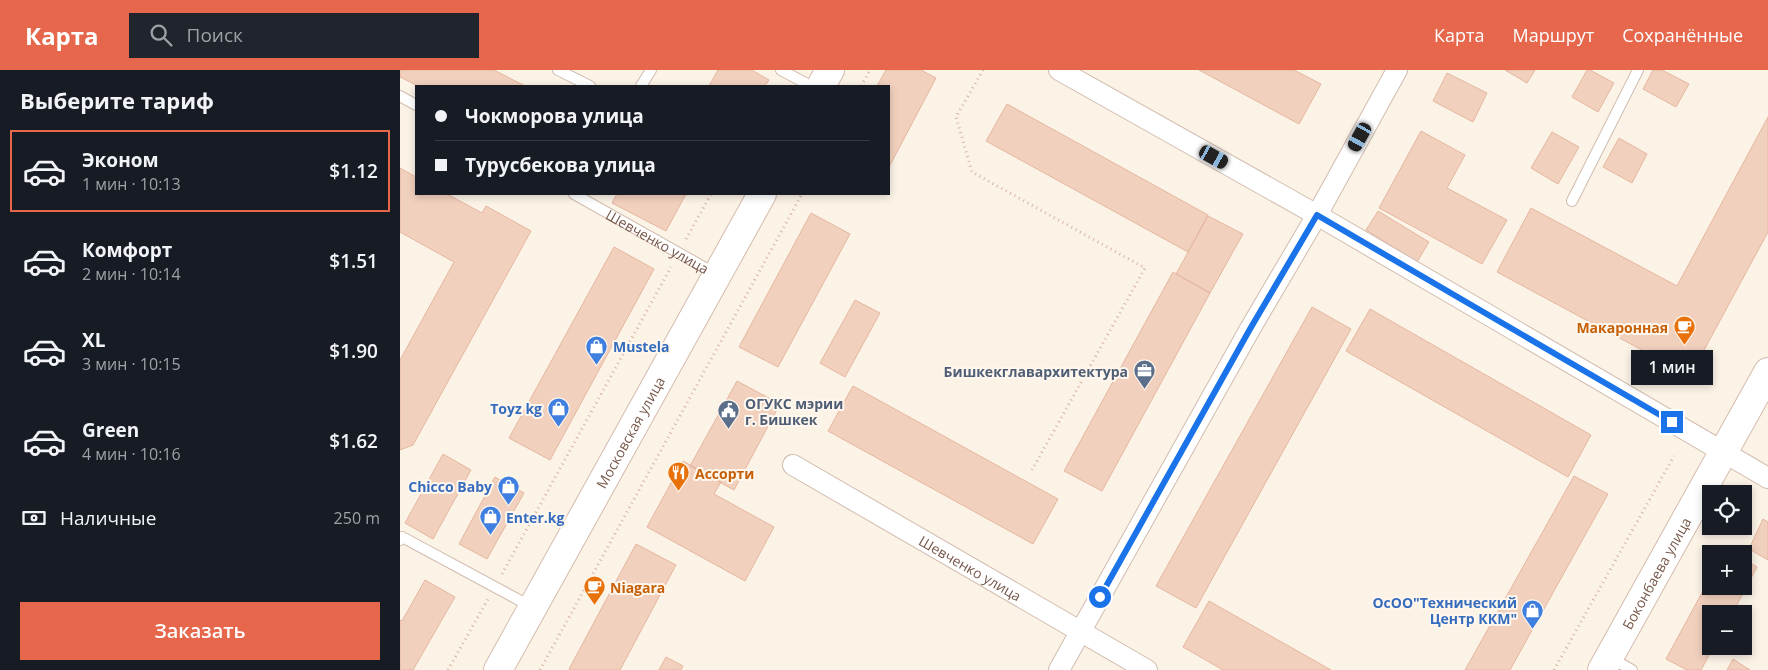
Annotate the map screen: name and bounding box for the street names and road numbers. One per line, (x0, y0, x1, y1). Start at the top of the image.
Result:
street label: Шевченко улица (603, 205, 713, 278)
street label: Московская улица (591, 373, 669, 491)
street label: Боконбаева улица (1617, 514, 1695, 632)
street label: Шевченко улица (916, 531, 1025, 605)

